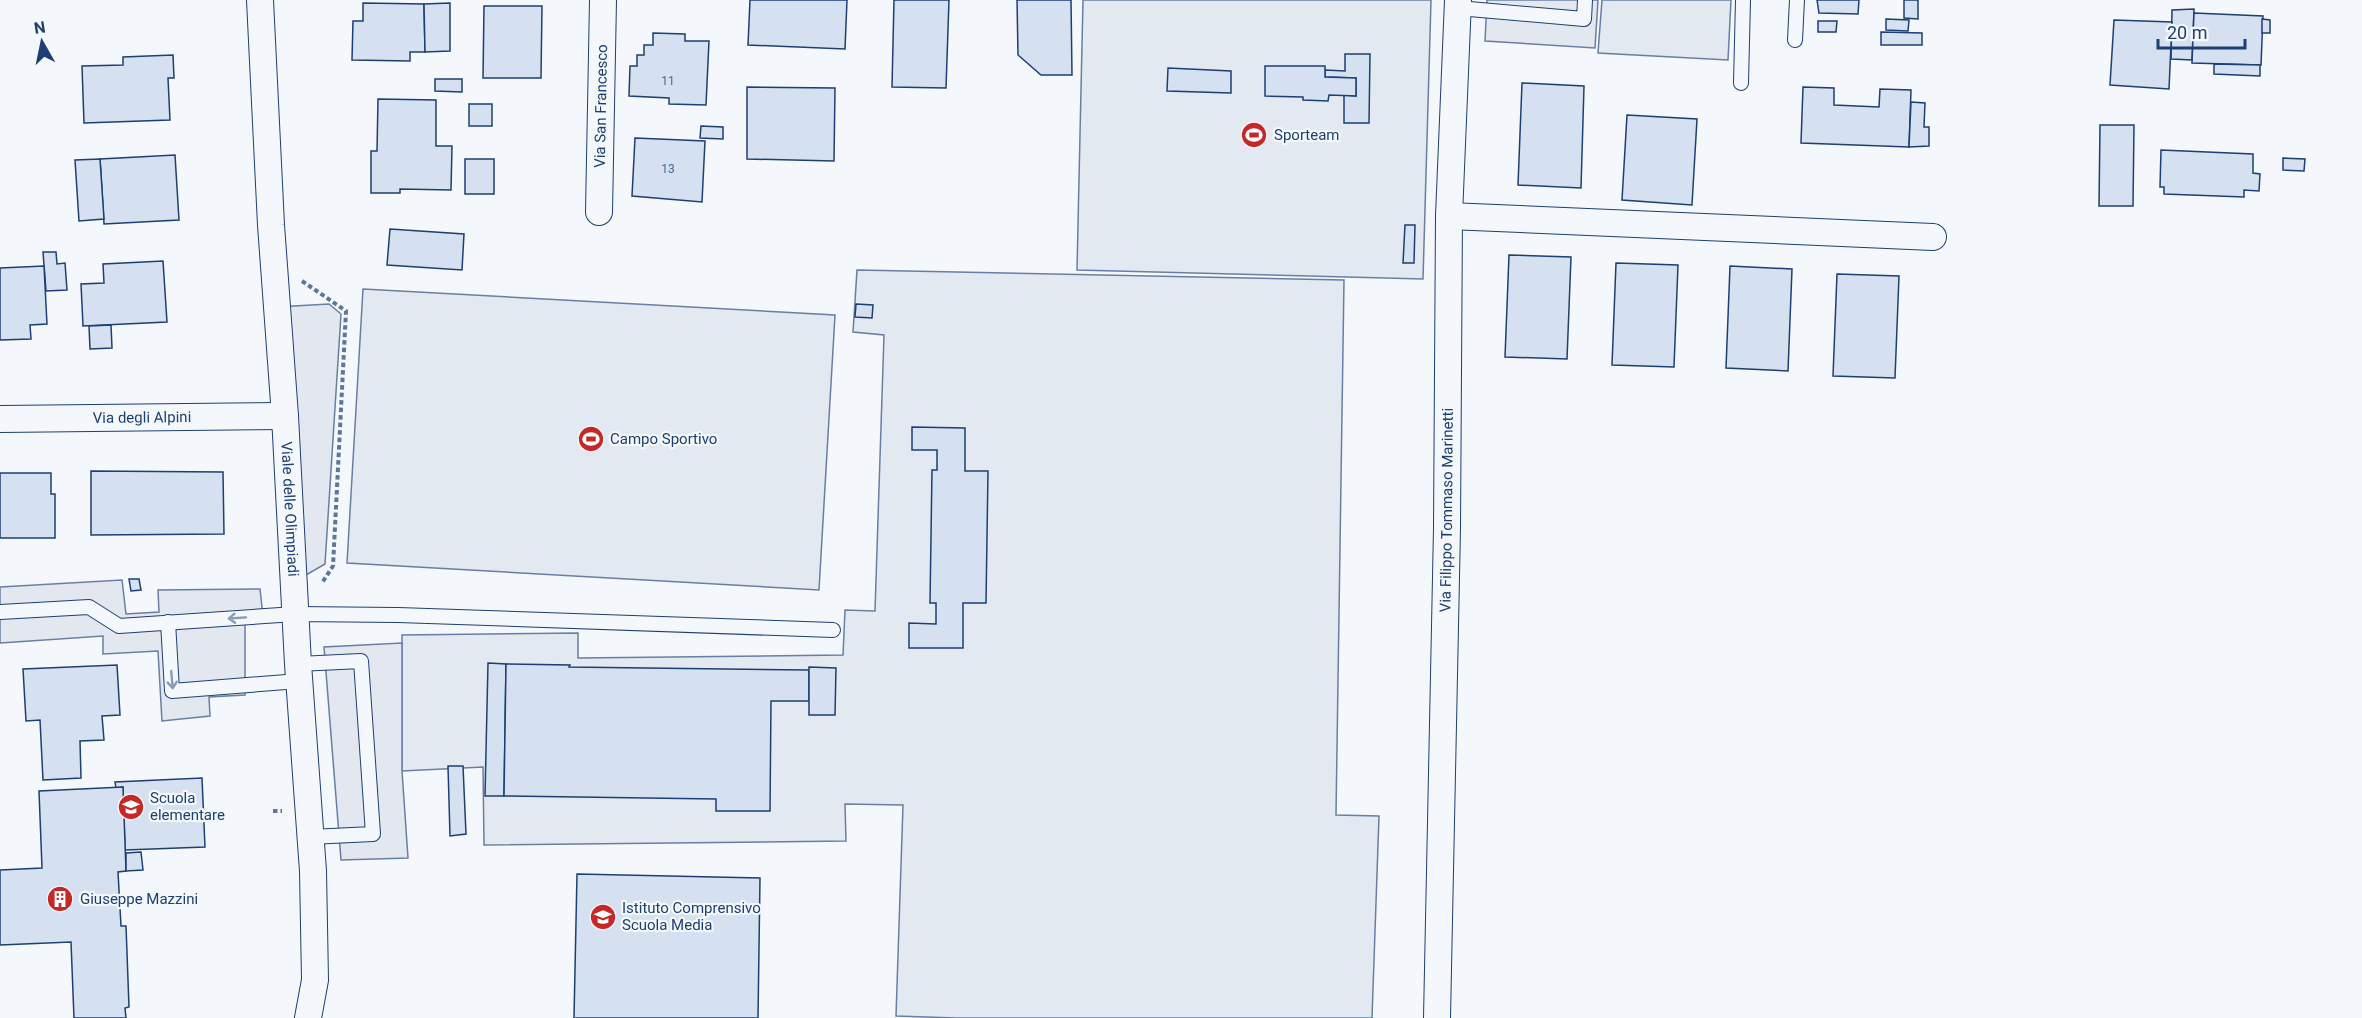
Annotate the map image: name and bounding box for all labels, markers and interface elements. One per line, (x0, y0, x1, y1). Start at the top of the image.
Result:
north arrow (12, 12, 72, 72)
scale bar (2158, 12, 2245, 50)
text: N (33, 17, 47, 38)
text: 20 m (2167, 22, 2207, 43)
street label: Via San Francesco (591, 44, 611, 168)
house number: 11 (661, 74, 675, 88)
sports icon: Sporteam (1239, 120, 1269, 150)
place label: Sporteam (1274, 126, 1340, 144)
house number: 13 (661, 162, 675, 176)
street label: Via degli Alpini (93, 408, 191, 427)
street label: Via Filippo Tommaso Marinetti (1436, 408, 1457, 612)
sports icon: Campo Sportivo (576, 424, 606, 454)
place label: Campo Sportivo (610, 430, 717, 448)
street label: Viale delle Olimpiadi (277, 441, 302, 577)
one-way arrow (228, 613, 247, 624)
one-way arrow (167, 670, 178, 689)
place label: Scuola elementare (150, 789, 225, 824)
school or university icon: Scuola elementare (116, 792, 146, 822)
building icon: Giuseppe Mazzini (45, 884, 75, 914)
place label: Giuseppe Mazzini (80, 890, 198, 908)
place label: Istituto Comprensivo Scuola Media (622, 899, 761, 934)
school or university icon: Istituto Comprensivo Scuola Media (588, 902, 618, 932)

